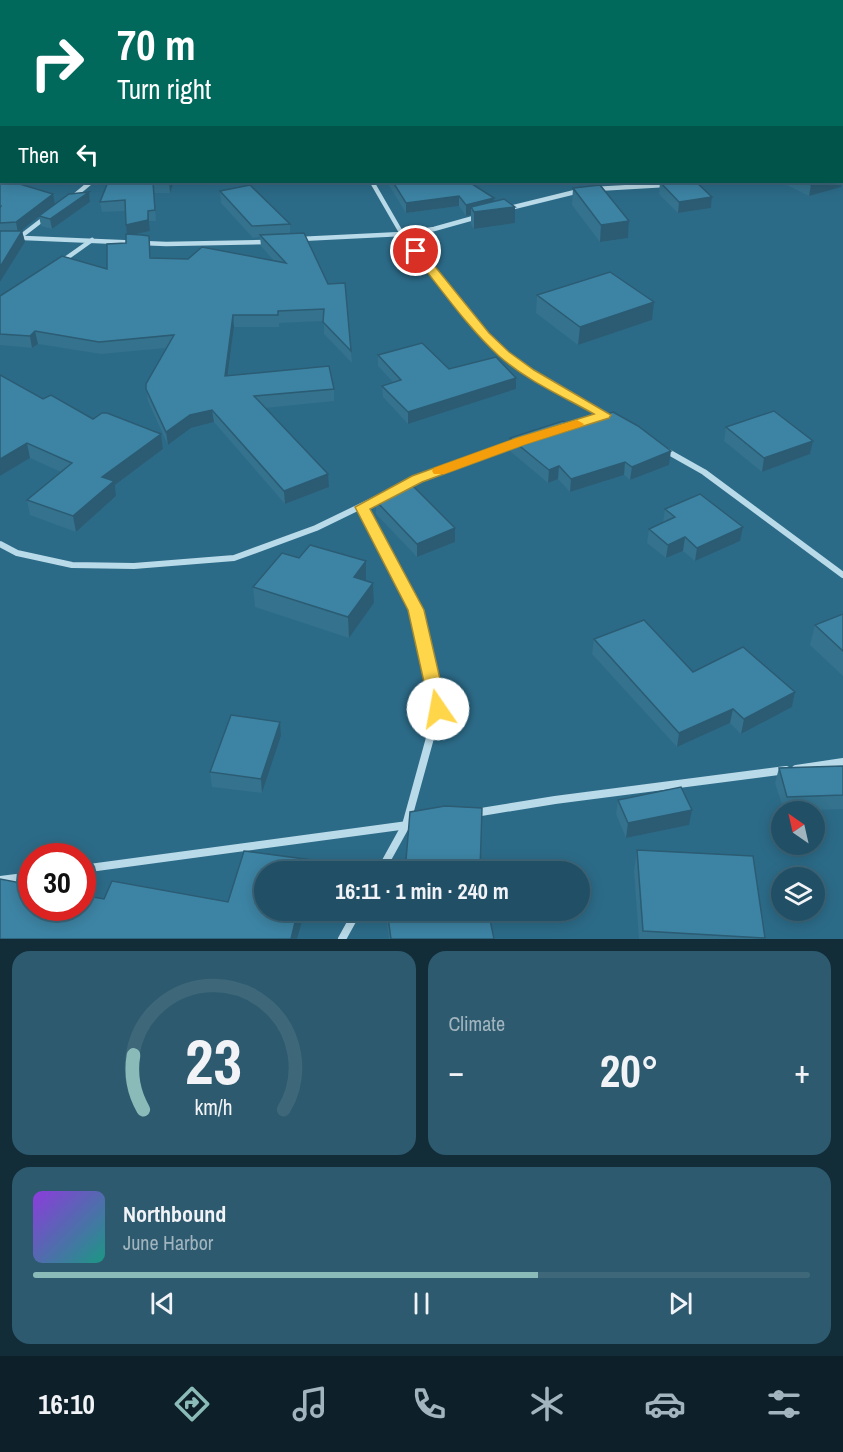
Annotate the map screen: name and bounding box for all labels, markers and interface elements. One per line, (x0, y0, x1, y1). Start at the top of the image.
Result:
text: 70 m (117, 17, 196, 73)
icon: right (18, 24, 96, 102)
text: Turn right (117, 71, 211, 107)
icon: left (71, 138, 104, 171)
text: Then (18, 140, 59, 170)
pin (390, 225, 441, 276)
icon: arrive (399, 234, 432, 267)
position arrow (406, 677, 470, 741)
north arrow (771, 801, 825, 855)
map controls (771, 801, 825, 921)
speed limit sign: 30 (18, 843, 96, 921)
button: layers (771, 867, 825, 921)
text: 16:11 · 1 min · 240 m (335, 876, 509, 906)
text: Climate (449, 1010, 505, 1037)
text: 23 (185, 1019, 242, 1103)
text: 20° (600, 1040, 659, 1101)
text: − (449, 1049, 464, 1093)
text: + (794, 1049, 810, 1093)
text: km/h (195, 1093, 233, 1122)
text: Northbound (123, 1199, 226, 1229)
text: June Harbor (123, 1229, 213, 1256)
icon: previous (146, 1287, 179, 1320)
icon: pause (405, 1287, 438, 1320)
icon: next (664, 1287, 697, 1320)
icon: directions (171, 1383, 213, 1425)
icon: music (289, 1383, 331, 1425)
icon: phone (408, 1383, 450, 1425)
icon: climate (526, 1383, 568, 1425)
icon: car (644, 1383, 686, 1425)
icon: filters (763, 1383, 805, 1425)
text: 16:10 (38, 1386, 95, 1422)

